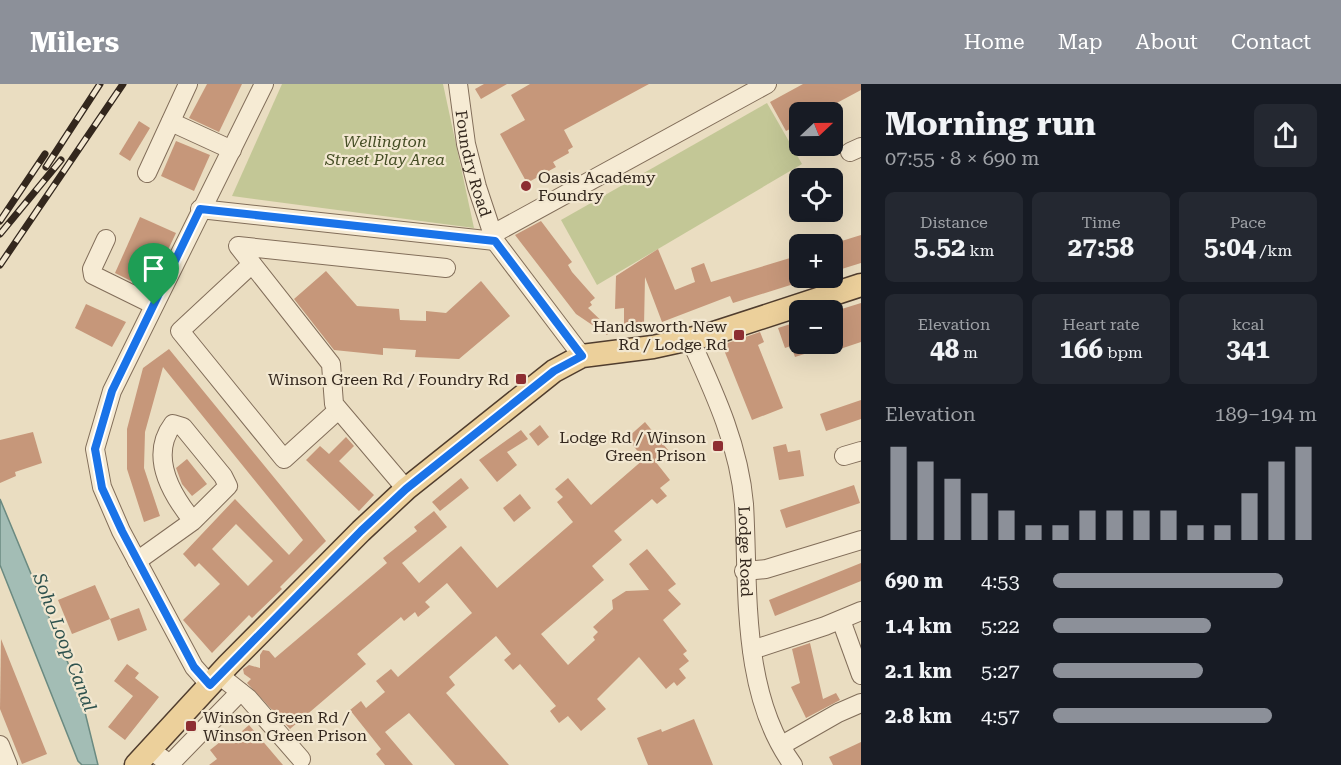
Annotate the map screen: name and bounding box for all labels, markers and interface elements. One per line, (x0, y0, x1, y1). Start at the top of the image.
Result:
text: Milers (30, 26, 119, 59)
text: Home (964, 30, 1025, 54)
text: Map (1058, 30, 1103, 54)
text: About (1136, 30, 1198, 54)
text: Contact (1231, 30, 1311, 54)
north arrow (789, 102, 843, 156)
map controls (789, 102, 843, 354)
text: Morning run (885, 104, 1096, 143)
button: share (1254, 104, 1317, 167)
street label: Foundry Road (452, 109, 496, 219)
park label: Wellington Street Play Area (324, 132, 445, 169)
text: 07:55 · 8 × 690 m (885, 146, 1040, 170)
place label: Oasis Academy Foundry (538, 168, 656, 205)
button: locate (789, 168, 843, 222)
marker: Oasis Academy Foundry (519, 179, 533, 193)
text: Distance (920, 213, 988, 232)
text: Time (1081, 213, 1121, 232)
text: Pace (1230, 213, 1266, 232)
text: 5.52 (914, 232, 966, 262)
text: 27:58 (1068, 232, 1134, 262)
text: 5:04 (1204, 232, 1256, 262)
button: + (789, 234, 843, 288)
text: km (966, 241, 994, 260)
text: /km (1256, 241, 1292, 260)
pin (128, 243, 179, 305)
icon: arrive (137, 252, 170, 285)
button: − (789, 300, 843, 354)
text: Elevation (918, 315, 990, 334)
text: Heart rate (1063, 315, 1139, 334)
text: kcal (1232, 315, 1264, 334)
place label: Handsworth New Rd / Lodge Rd (593, 317, 728, 354)
marker: Handsworth New Rd / Lodge Rd (732, 328, 746, 342)
text: 48 (930, 334, 959, 364)
text: 166 (1059, 334, 1103, 364)
text: 341 (1226, 334, 1270, 364)
text: m (959, 343, 978, 362)
text: bpm (1103, 343, 1143, 362)
place label: Winson Green Rd / Foundry Rd (268, 370, 509, 389)
marker: Winson Green Rd / Foundry Rd (514, 372, 528, 386)
text: Elevation (885, 402, 976, 426)
text: 189–194 m (1214, 402, 1317, 426)
place label: Lodge Rd / Winson Green Prison (559, 428, 706, 465)
marker: Lodge Rd / Winson Green Prison (711, 439, 725, 453)
street label: Lodge Road (735, 505, 757, 597)
water label: Soho Loop Canal (29, 569, 101, 714)
text: 690 m (885, 569, 943, 593)
text: 4:53 (981, 569, 1020, 593)
text: 1.4 km (885, 614, 952, 638)
text: 5:22 (981, 614, 1020, 638)
text: 2.1 km (885, 659, 952, 683)
text: 5:27 (981, 659, 1020, 683)
text: 2.8 km (885, 704, 952, 728)
text: 4:57 (981, 704, 1020, 728)
place label: Winson Green Rd / Winson Green Prison (203, 708, 367, 745)
marker: Winson Green Rd / Winson Green Prison (184, 719, 198, 733)

